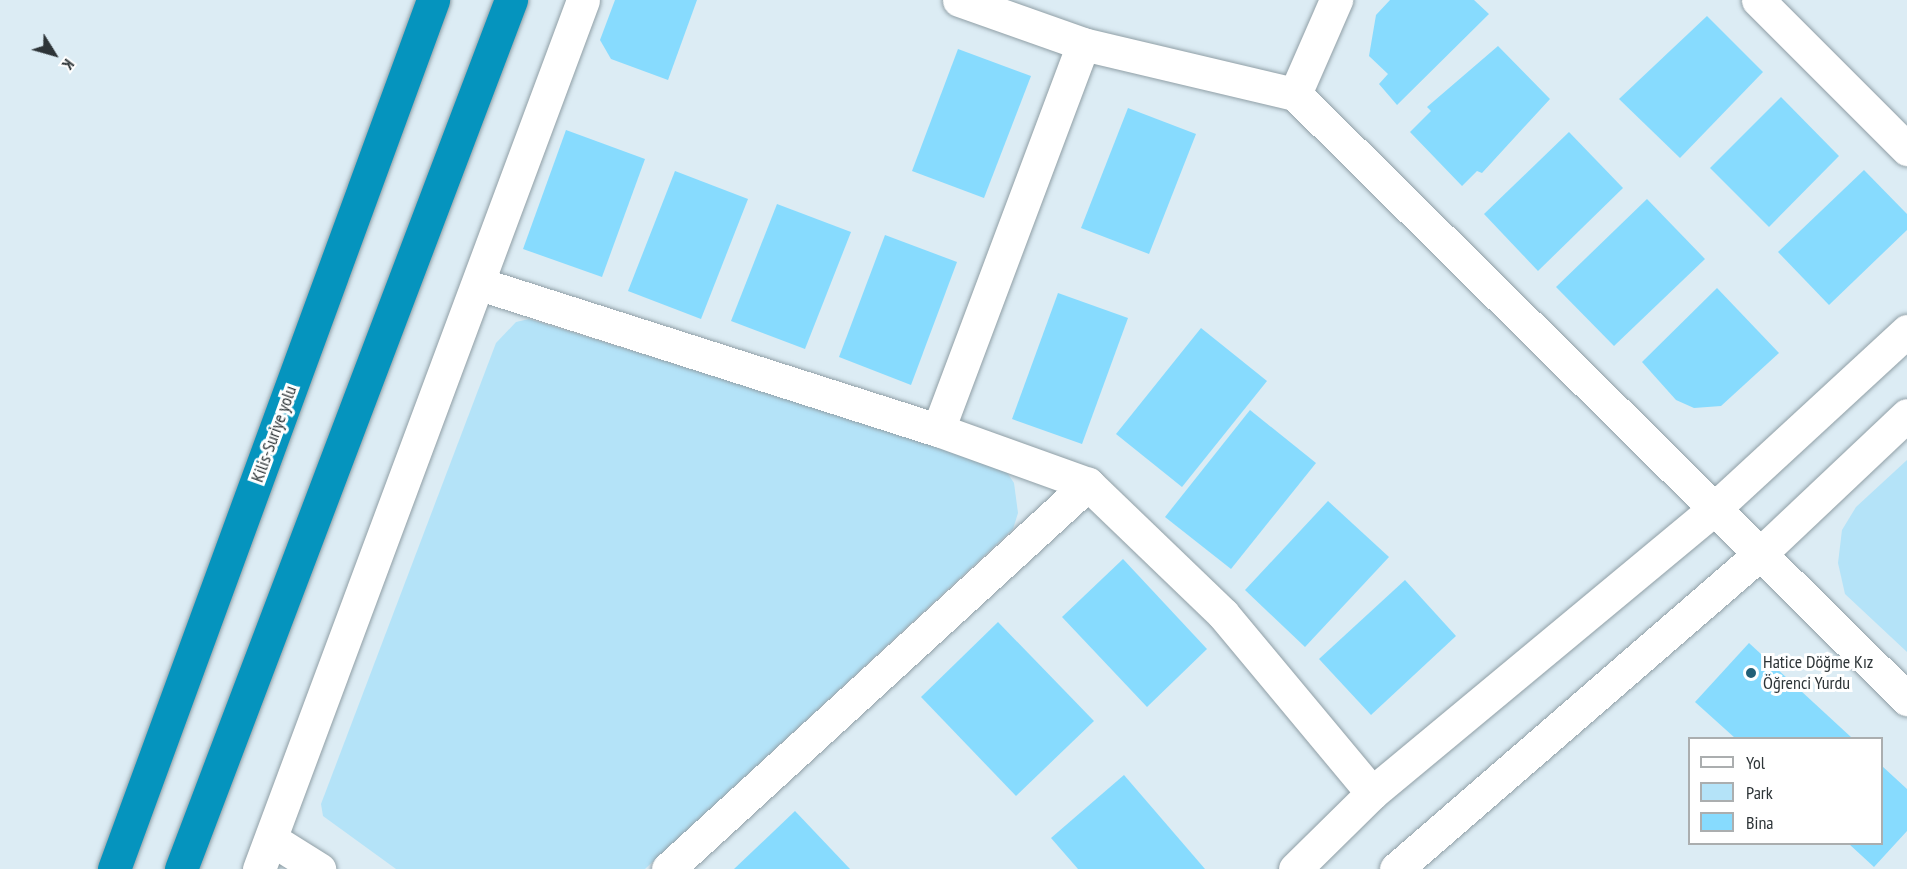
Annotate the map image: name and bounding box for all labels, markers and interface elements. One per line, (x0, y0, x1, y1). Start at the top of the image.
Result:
north arrow (24, 24, 84, 84)
text: K (58, 55, 79, 74)
street label: Kilis-Suriye yolu (247, 383, 301, 485)
place label: Hatice Döğme Kız Öğrenci Yurdu (1763, 652, 1873, 694)
marker: Hatice Döğme Kız Öğrenci Yurdu (1744, 666, 1758, 680)
legend (1688, 737, 1883, 845)
text: Yol (1746, 751, 1765, 774)
text: Park (1746, 781, 1773, 804)
text: Bina (1746, 811, 1774, 834)

